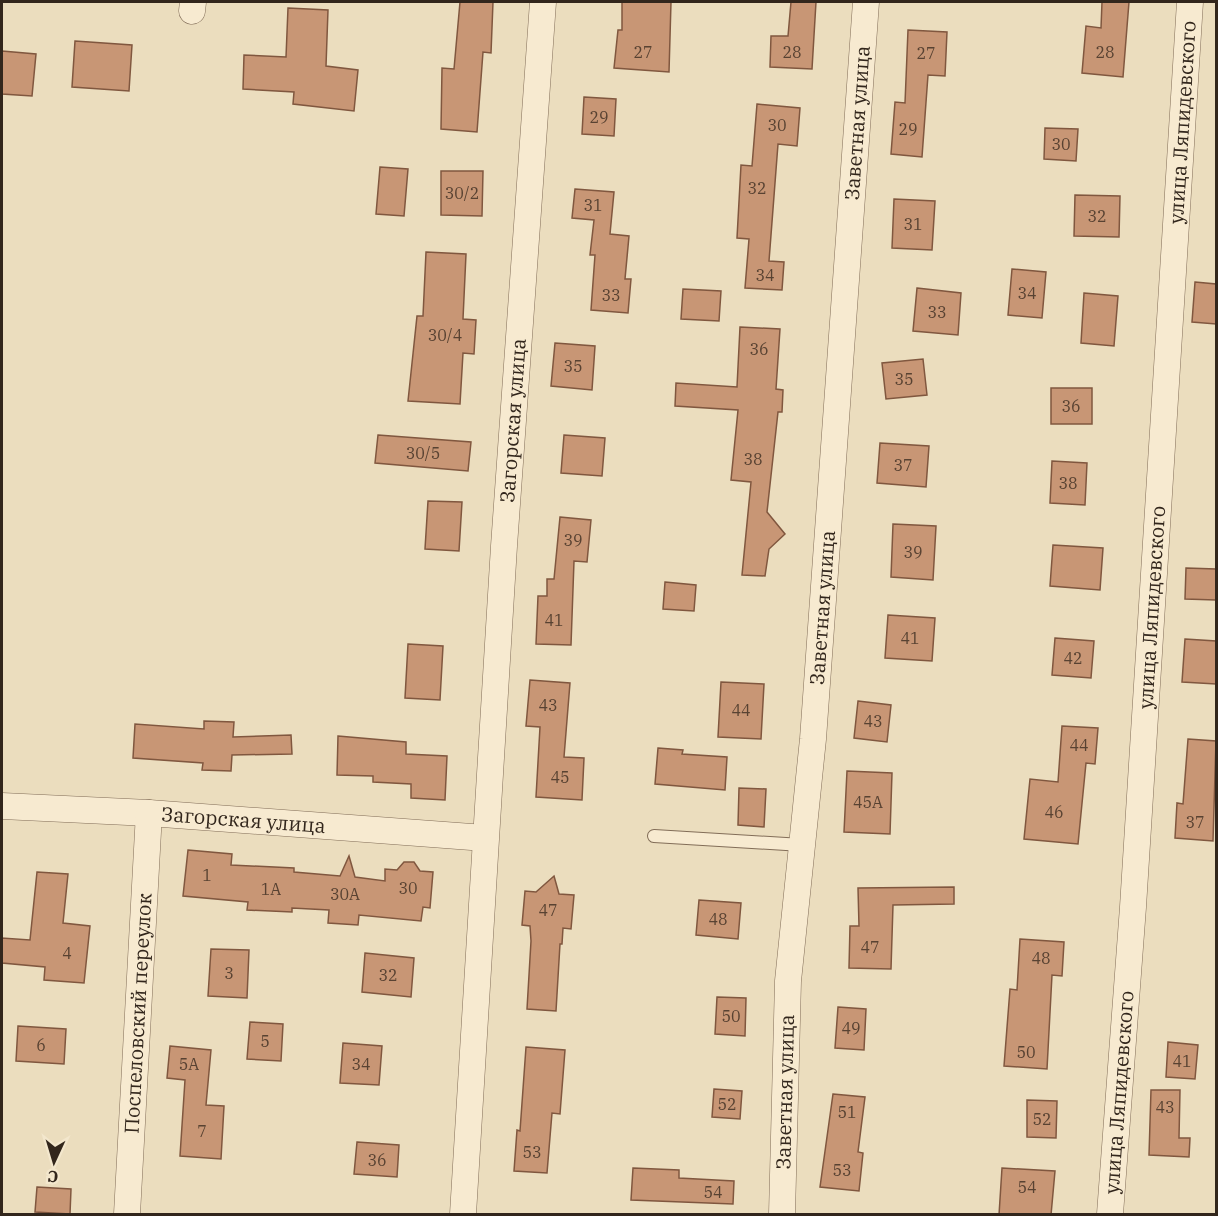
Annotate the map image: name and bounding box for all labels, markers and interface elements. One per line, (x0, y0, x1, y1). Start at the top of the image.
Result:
street label: улица Ляпидевского (1162, 20, 1202, 225)
house number: 27 (633, 42, 653, 62)
house number: 28 (782, 42, 802, 62)
house number: 28 (1095, 42, 1115, 62)
house number: 27 (916, 43, 936, 63)
street label: Заветная улица (838, 44, 876, 201)
house number: 29 (589, 107, 609, 127)
house number: 30 (767, 115, 787, 135)
house number: 29 (898, 119, 918, 139)
house number: 30 (1051, 134, 1071, 154)
house number: 32 (747, 178, 767, 198)
house number: 30/2 (445, 183, 479, 203)
house number: 31 (583, 195, 603, 215)
house number: 32 (1087, 206, 1107, 226)
house number: 31 (903, 214, 923, 234)
house number: 34 (755, 265, 775, 285)
house number: 34 (1017, 283, 1037, 303)
house number: 33 (601, 285, 621, 305)
house number: 33 (927, 302, 947, 322)
house number: 30/4 (428, 325, 462, 345)
street label: Загорская улица (493, 337, 532, 504)
house number: 36 (749, 339, 769, 359)
house number: 35 (563, 356, 583, 376)
house number: 35 (894, 369, 914, 389)
house number: 36 (1061, 396, 1081, 416)
house number: 30/5 (406, 443, 440, 463)
house number: 38 (743, 449, 763, 469)
house number: 37 (893, 455, 913, 475)
house number: 38 (1058, 473, 1078, 493)
street label: улица Ляпидевского (1131, 505, 1171, 710)
street label: Заветная улица (803, 529, 841, 686)
house number: 39 (563, 530, 583, 550)
house number: 39 (903, 542, 923, 562)
house number: 41 (544, 610, 564, 630)
house number: 41 (900, 628, 920, 648)
house number: 42 (1063, 648, 1083, 668)
house number: 43 (538, 695, 558, 715)
house number: 44 (731, 700, 751, 720)
house number: 43 (863, 711, 883, 731)
house number: 44 (1069, 735, 1089, 755)
house number: 45 (550, 767, 570, 787)
house number: 45А (853, 792, 883, 812)
street label: Загорская улица (160, 800, 327, 839)
house number: 46 (1044, 802, 1064, 822)
house number: 37 (1185, 812, 1205, 832)
house number: 1 (202, 865, 212, 885)
house number: 30 (398, 878, 418, 898)
house number: 1А (261, 879, 281, 899)
house number: 30А (330, 884, 360, 904)
street label: Поспеловский переулок (117, 892, 158, 1134)
house number: 47 (538, 900, 558, 920)
house number: 48 (708, 909, 728, 929)
house number: 47 (860, 937, 880, 957)
house number: 4 (62, 943, 72, 963)
house number: 48 (1031, 948, 1051, 968)
house number: 3 (224, 963, 234, 983)
house number: 32 (378, 965, 398, 985)
street label: улица Ляпидевского (1098, 990, 1140, 1195)
house number: 50 (721, 1006, 741, 1026)
street label: Заветная улица (769, 1014, 800, 1170)
house number: 49 (841, 1018, 861, 1038)
house number: 5 (260, 1031, 270, 1051)
house number: 6 (36, 1035, 46, 1055)
house number: 50 (1016, 1042, 1036, 1062)
house number: 41 (1172, 1051, 1192, 1071)
house number: 5А (179, 1054, 199, 1074)
house number: 34 (351, 1054, 371, 1074)
house number: 52 (717, 1094, 737, 1114)
house number: 43 (1155, 1097, 1175, 1117)
house number: 51 (837, 1102, 857, 1122)
house number: 52 (1032, 1109, 1052, 1129)
house number: 7 (197, 1121, 207, 1141)
north arrow (24, 1132, 84, 1192)
house number: 53 (522, 1142, 542, 1162)
house number: 36 (367, 1150, 387, 1170)
house number: 53 (832, 1160, 852, 1180)
text: С (47, 1167, 59, 1187)
house number: 54 (1017, 1177, 1037, 1197)
house number: 54 (703, 1182, 723, 1202)

